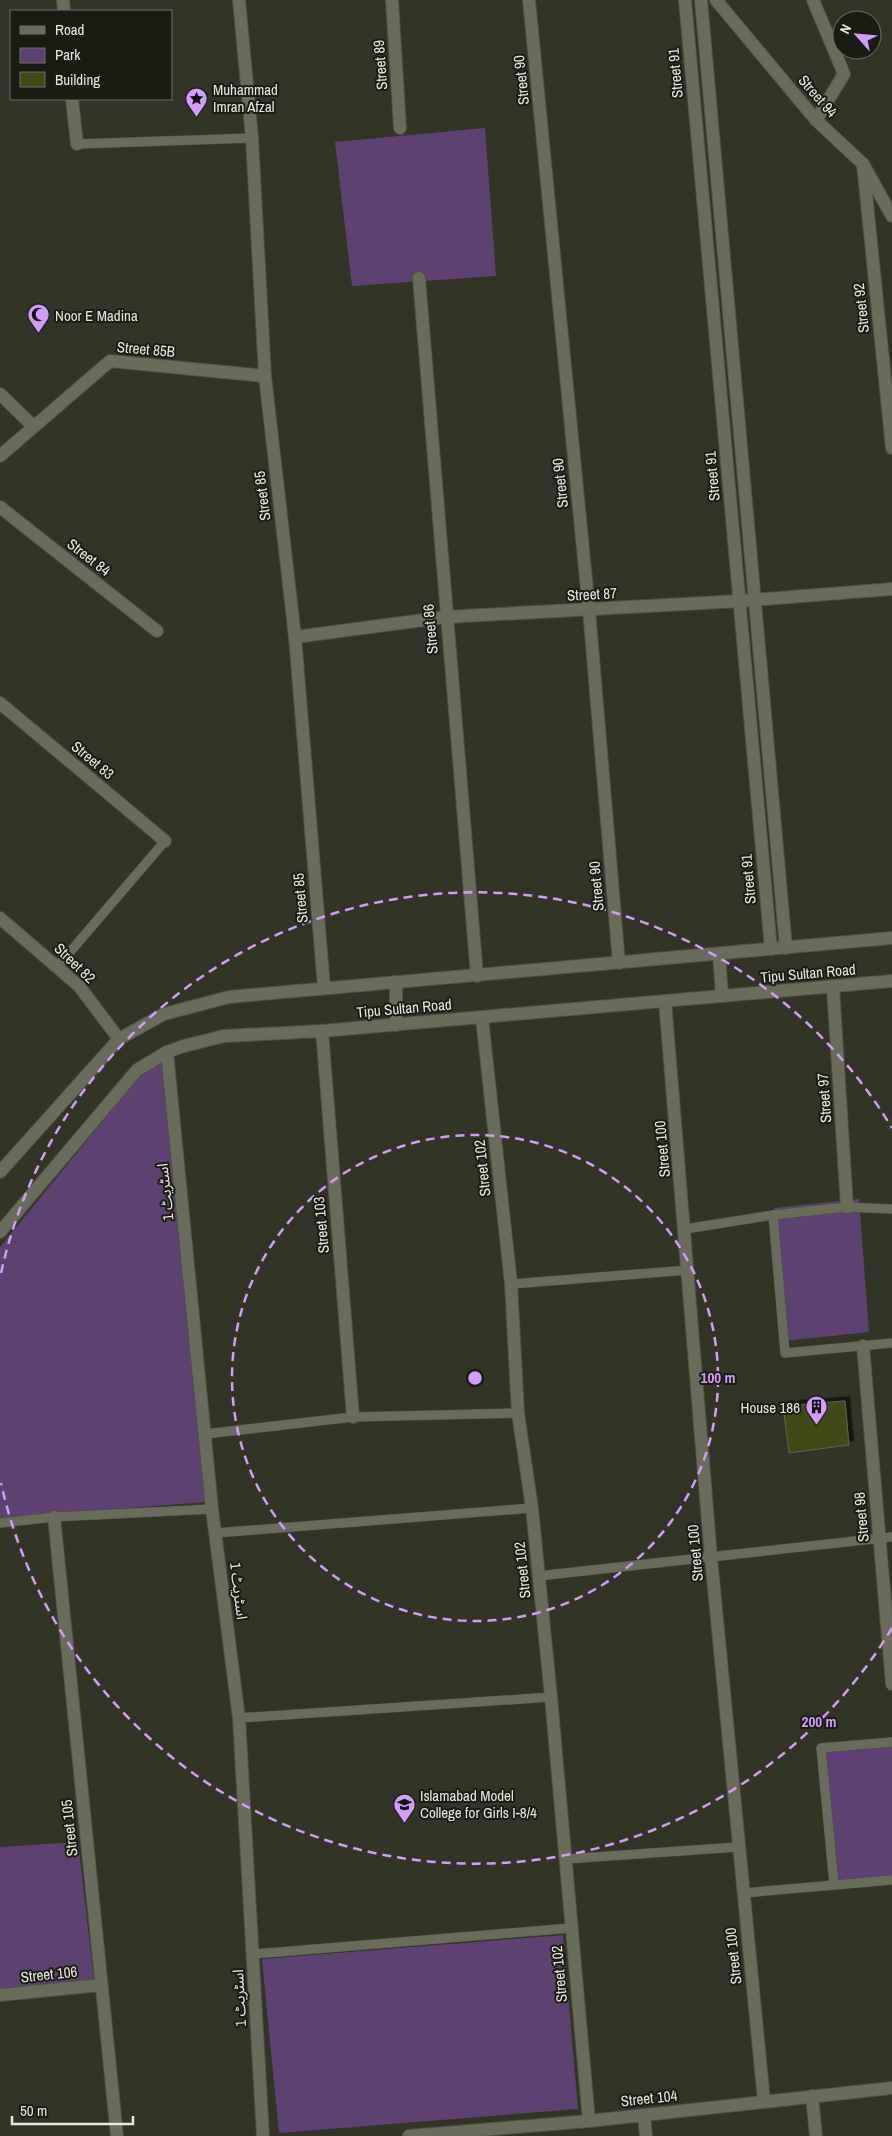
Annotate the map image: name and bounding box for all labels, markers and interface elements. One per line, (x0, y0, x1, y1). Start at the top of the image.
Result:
legend (10, 10, 172, 100)
north arrow (832, 10, 882, 60)
text: Road (55, 19, 84, 40)
text: N (836, 21, 855, 37)
street label: Street 89 (368, 39, 392, 91)
text: Park (55, 44, 81, 65)
street label: Street 91 (662, 47, 688, 99)
street label: Street 90 (508, 54, 534, 106)
text: Building (55, 69, 100, 90)
street label: Street 94 (794, 70, 842, 122)
place label: Muhammad Imran Afzal (213, 79, 278, 117)
place icon: Muhammad Imran Afzal (185, 86, 209, 117)
street label: Street 92 (848, 282, 874, 334)
mosque icon: Noor E Madina (27, 303, 51, 334)
place label: Noor E Madina (55, 305, 138, 326)
street label: Street 85B (116, 336, 176, 362)
street label: Street 91 (699, 450, 725, 502)
street label: Street 90 (547, 457, 573, 509)
street label: Street 85 (249, 470, 275, 522)
street label: Street 84 (63, 533, 115, 581)
street label: Street 87 (567, 582, 618, 606)
street label: Street 86 (417, 603, 443, 655)
street label: Street 83 (67, 736, 119, 784)
street label: Street 91 (735, 853, 761, 905)
street label: Street 90 (583, 860, 609, 912)
street label: Street 85 (287, 872, 313, 924)
street label: Street 82 (50, 938, 100, 988)
street label: Tipu Sultan Road (760, 958, 856, 988)
street label: Tipu Sultan Road (356, 993, 452, 1023)
street label: Street 97 (812, 1072, 836, 1124)
street label: Street 100 (649, 1120, 675, 1178)
street label: Street 102 (469, 1139, 495, 1197)
street label: اسٹریٹ 1 (152, 1162, 178, 1222)
street label: Street 103 (308, 1196, 334, 1254)
text: 100 m (701, 1367, 735, 1388)
centre of rings (466, 1369, 484, 1387)
building icon: House 186 (804, 1395, 828, 1426)
place label: House 186 (741, 1397, 800, 1418)
street label: Street 98 (848, 1491, 874, 1543)
street label: Street 100 (682, 1524, 708, 1582)
street label: Street 102 (509, 1541, 535, 1599)
street label: اسٹریٹ 1 (225, 1561, 253, 1621)
text: 200 m (802, 1711, 836, 1732)
place label: Islamabad Model College for Girls I-8/4 (420, 1785, 537, 1823)
school or university icon: Islamabad Model College for Girls I-8/4 (392, 1792, 416, 1823)
street label: Street 105 (56, 1799, 82, 1857)
street label: Street 100 (720, 1927, 746, 1985)
street label: Street 102 (546, 1945, 572, 2003)
street label: Street 106 (20, 1961, 78, 1987)
street label: اسٹریٹ 1 (227, 1969, 251, 2027)
street label: Street 104 (620, 2085, 678, 2111)
scale bar (12, 2094, 134, 2126)
text: 50 m (20, 2100, 47, 2121)

